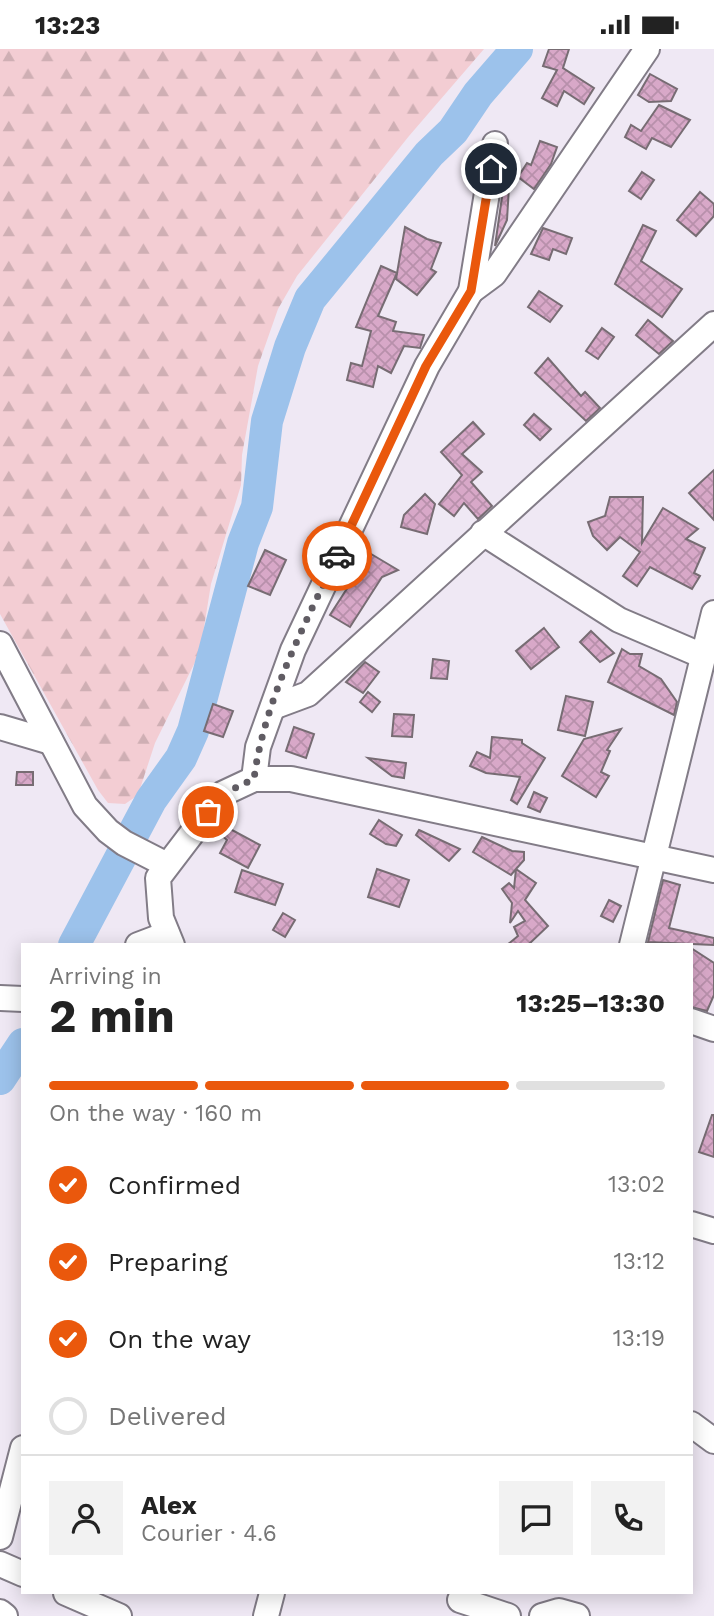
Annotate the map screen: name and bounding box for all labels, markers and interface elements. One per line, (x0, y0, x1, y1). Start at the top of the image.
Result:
text: 13:23 (35, 10, 100, 40)
pin (461, 139, 521, 199)
icon: home (472, 150, 510, 188)
courier (302, 521, 372, 591)
icon: car (318, 537, 356, 575)
pin (178, 782, 238, 842)
icon: bag (189, 793, 227, 831)
text: Arriving in (49, 963, 162, 990)
text: 13:25–13:30 (516, 988, 665, 1018)
text: 2 min (49, 989, 175, 1043)
text: On the way · 160 m (49, 1100, 262, 1127)
icon: check (49, 1166, 87, 1204)
text: Confirmed (108, 1170, 241, 1200)
text: 13:02 (608, 1171, 665, 1198)
icon: check (49, 1243, 87, 1281)
text: Preparing (108, 1247, 228, 1277)
text: 13:12 (613, 1248, 665, 1275)
icon: check (49, 1320, 87, 1358)
text: On the way (108, 1324, 251, 1354)
text: 13:19 (613, 1325, 665, 1352)
text: Delivered (108, 1401, 227, 1431)
button: person (49, 1481, 123, 1555)
button: chat (499, 1481, 573, 1555)
button: phone (591, 1481, 665, 1555)
text: Alex (141, 1490, 197, 1520)
text: Courier · 4.6 (141, 1520, 277, 1547)

